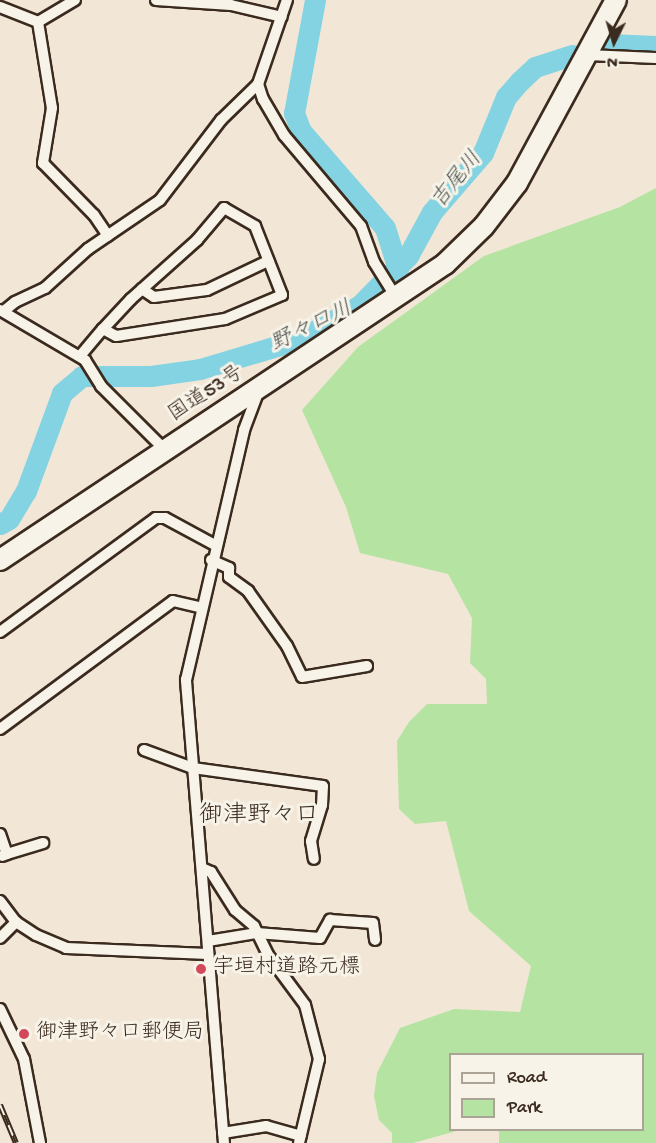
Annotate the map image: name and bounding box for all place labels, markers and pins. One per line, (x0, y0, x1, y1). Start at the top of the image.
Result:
place label: 宇垣村道路元標 (213, 956, 360, 982)
marker: 宇垣村道路元標 (194, 962, 208, 976)
place label: 御津野々口郵便局 (36, 1021, 204, 1047)
marker: 御津野々口郵便局 (17, 1027, 31, 1041)

